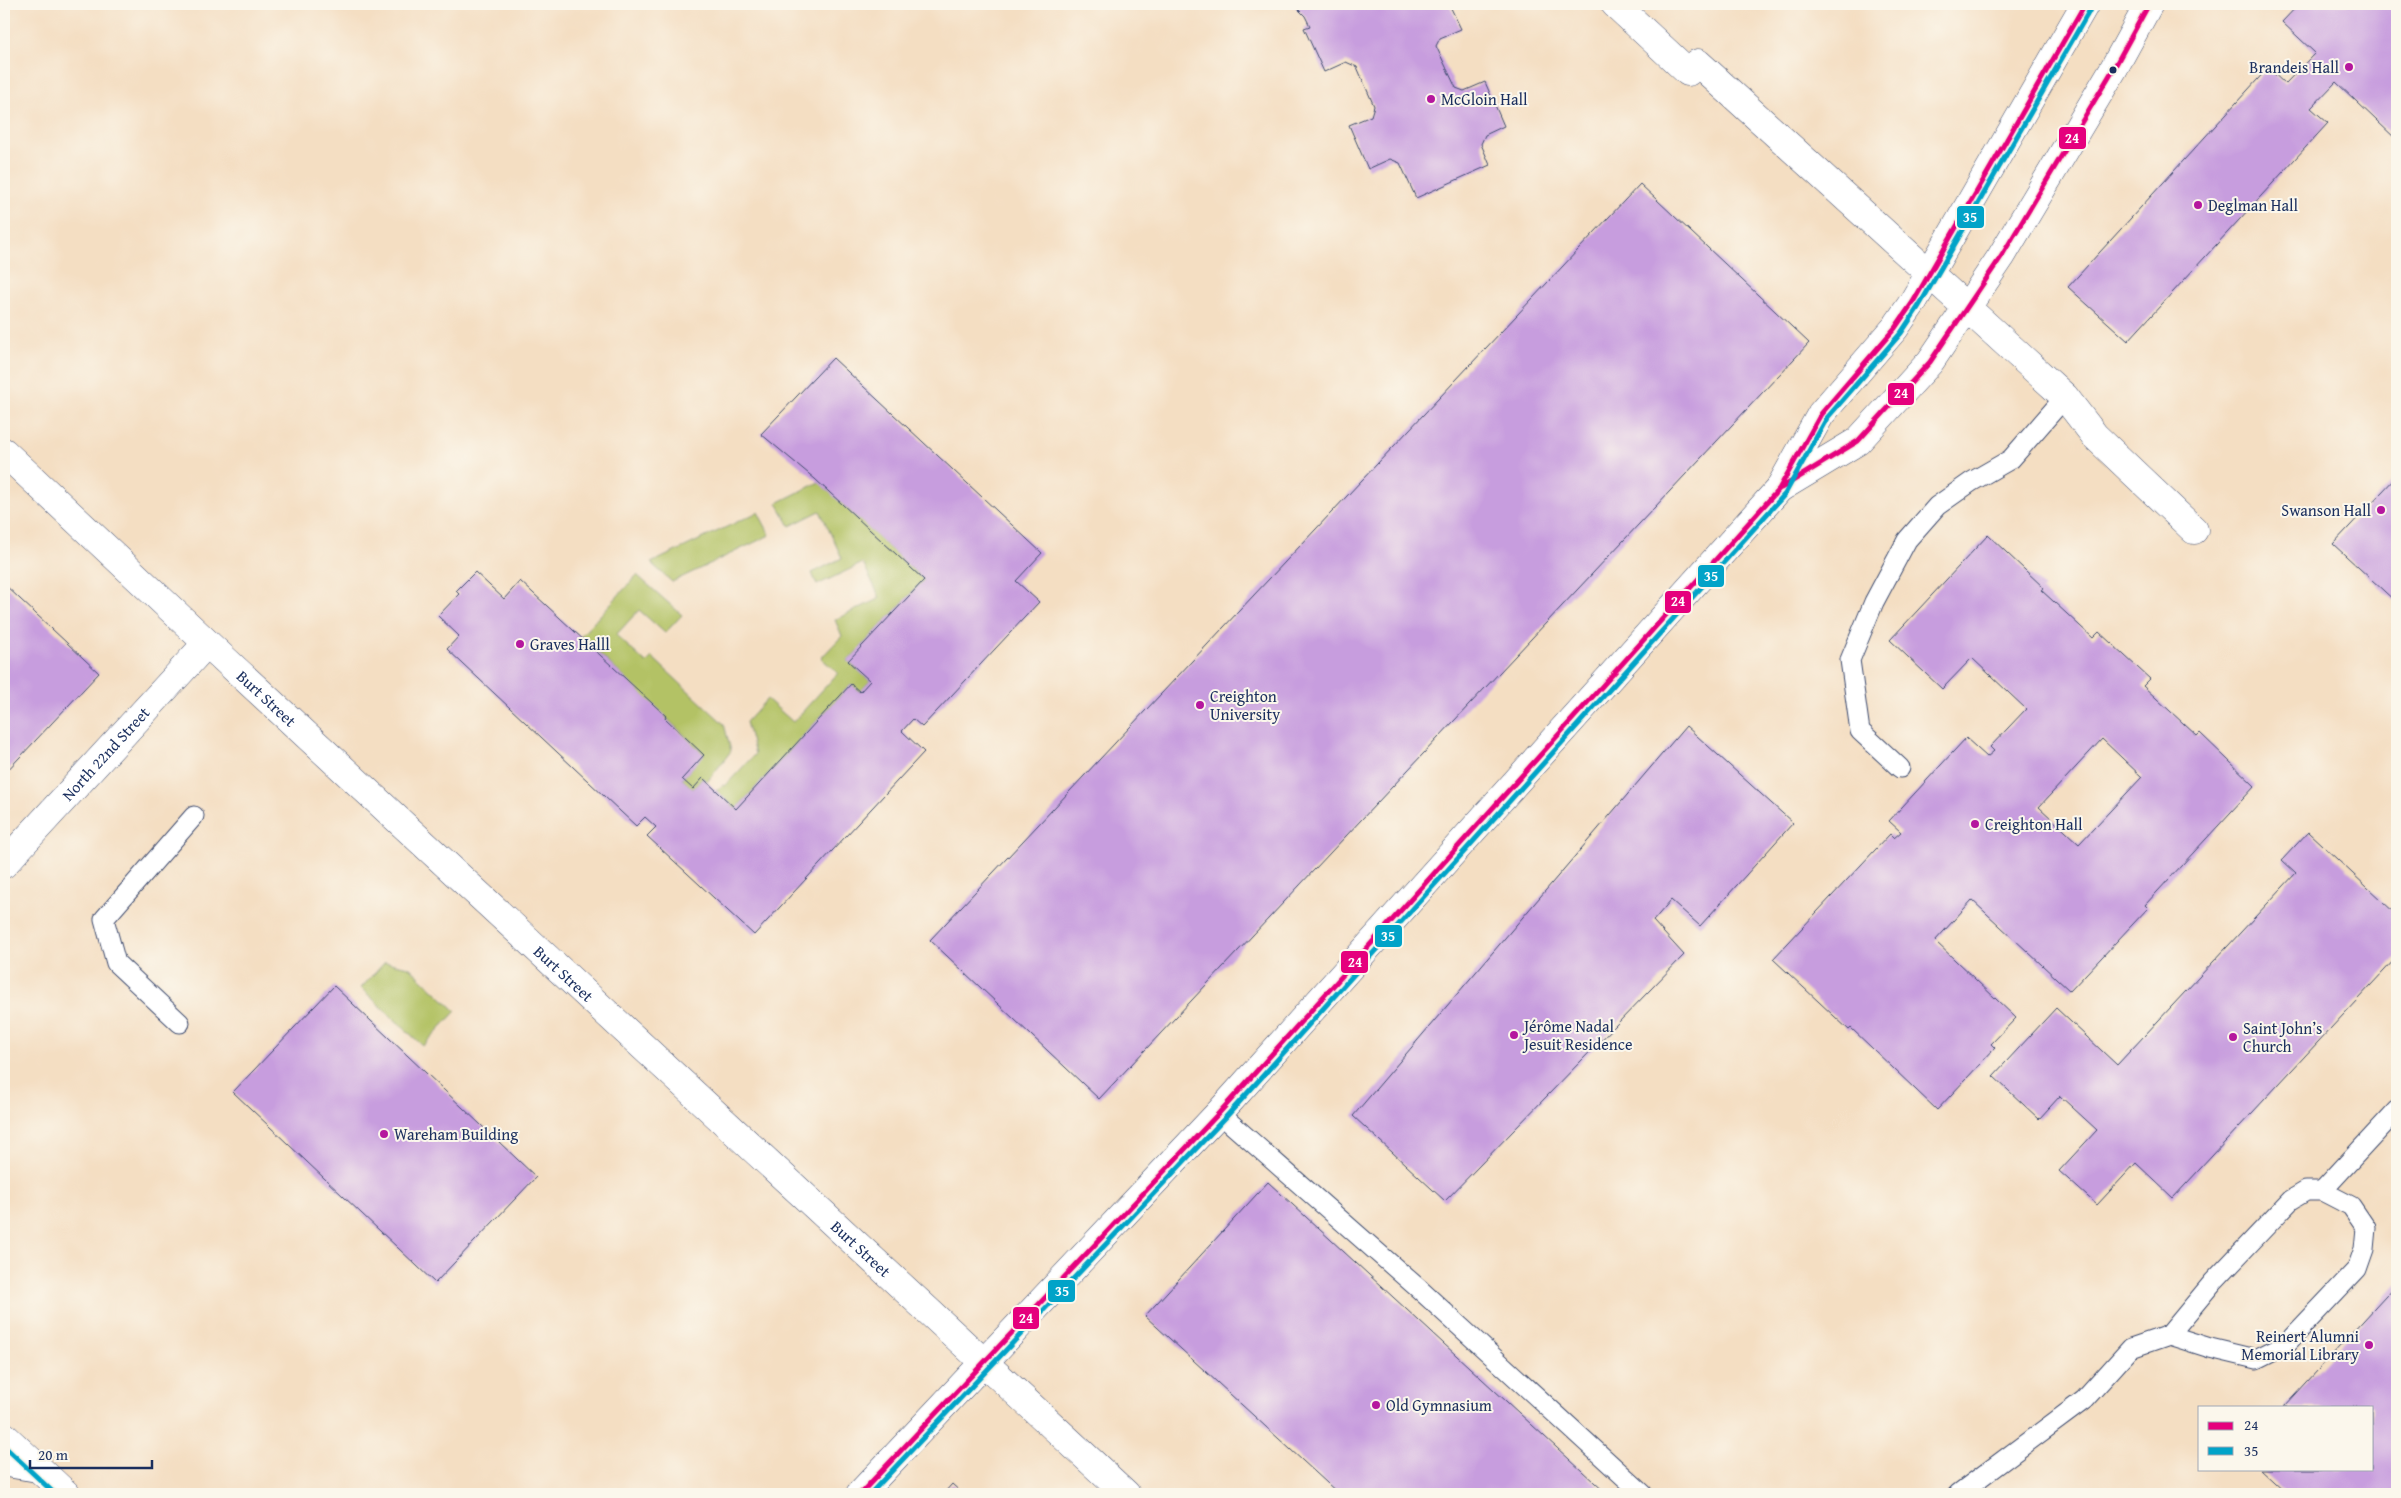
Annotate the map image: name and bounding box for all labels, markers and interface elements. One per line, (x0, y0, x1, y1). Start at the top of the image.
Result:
place label: Brandeis Hall (2249, 55, 2340, 79)
marker: Brandeis Hall (2343, 61, 2355, 73)
unlabelled marker (2108, 65, 2118, 75)
place label: McGloin Hall (1441, 87, 1528, 111)
marker: McGloin Hall (1425, 93, 1437, 105)
line badge: 24 (2058, 126, 2087, 150)
text: 24 (2065, 128, 2079, 148)
place label: Deglman Hall (2208, 193, 2298, 217)
marker: Deglman Hall (2192, 199, 2204, 211)
line badge: 35 (1956, 205, 1985, 229)
text: 35 (1963, 207, 1977, 227)
line badge: 24 (1887, 382, 1915, 406)
text: 24 (1894, 383, 1908, 403)
place label: Swanson Hall (2281, 498, 2372, 522)
marker: Swanson Hall (2375, 504, 2387, 516)
line badge: 35 (1697, 564, 1725, 588)
text: 35 (1704, 566, 1718, 586)
line badge: 24 (1664, 590, 1692, 614)
text: 24 (1671, 591, 1685, 611)
place label: Graves Halll (530, 632, 610, 656)
marker: Graves Halll (514, 638, 526, 650)
street label: Burt Street (231, 664, 302, 732)
place label: Creighton University (1210, 684, 1280, 726)
marker: Creighton University (1194, 699, 1206, 711)
street label: North 22nd Street (56, 701, 155, 806)
place label: Creighton Hall (1985, 812, 2083, 836)
marker: Creighton Hall (1969, 818, 1981, 830)
line badge: 35 (1374, 924, 1403, 948)
text: 35 (1381, 926, 1395, 946)
street label: Burt Street (528, 939, 599, 1008)
line badge: 24 (1340, 950, 1369, 974)
text: 24 (1348, 952, 1362, 972)
place label: Jérôme Nadal Jesuit Residence (1522, 1014, 1632, 1056)
place label: Saint John’s Church (2243, 1016, 2322, 1058)
marker: Jérôme Nadal Jesuit Residence (1508, 1029, 1520, 1041)
marker: Saint John’s Church (2227, 1031, 2239, 1043)
place label: Wareham Building (394, 1122, 518, 1146)
marker: Wareham Building (378, 1128, 390, 1140)
street label: Burt Street (826, 1215, 897, 1283)
line badge: 35 (1047, 1279, 1076, 1303)
text: 35 (1055, 1281, 1069, 1301)
line badge: 24 (1012, 1306, 1040, 1330)
text: 24 (1019, 1308, 1033, 1328)
place label: Reinert Alumni Memorial Library (2241, 1324, 2360, 1366)
marker: Reinert Alumni Memorial Library (2363, 1339, 2375, 1351)
place label: Old Gymnasium (1386, 1393, 1492, 1417)
marker: Old Gymnasium (1370, 1399, 1382, 1411)
legend (2198, 1406, 2374, 1470)
text: 24 (2244, 1414, 2258, 1435)
scale bar (30, 1438, 152, 1470)
text: 35 (2244, 1440, 2258, 1461)
text: 20 m (38, 1444, 69, 1465)

